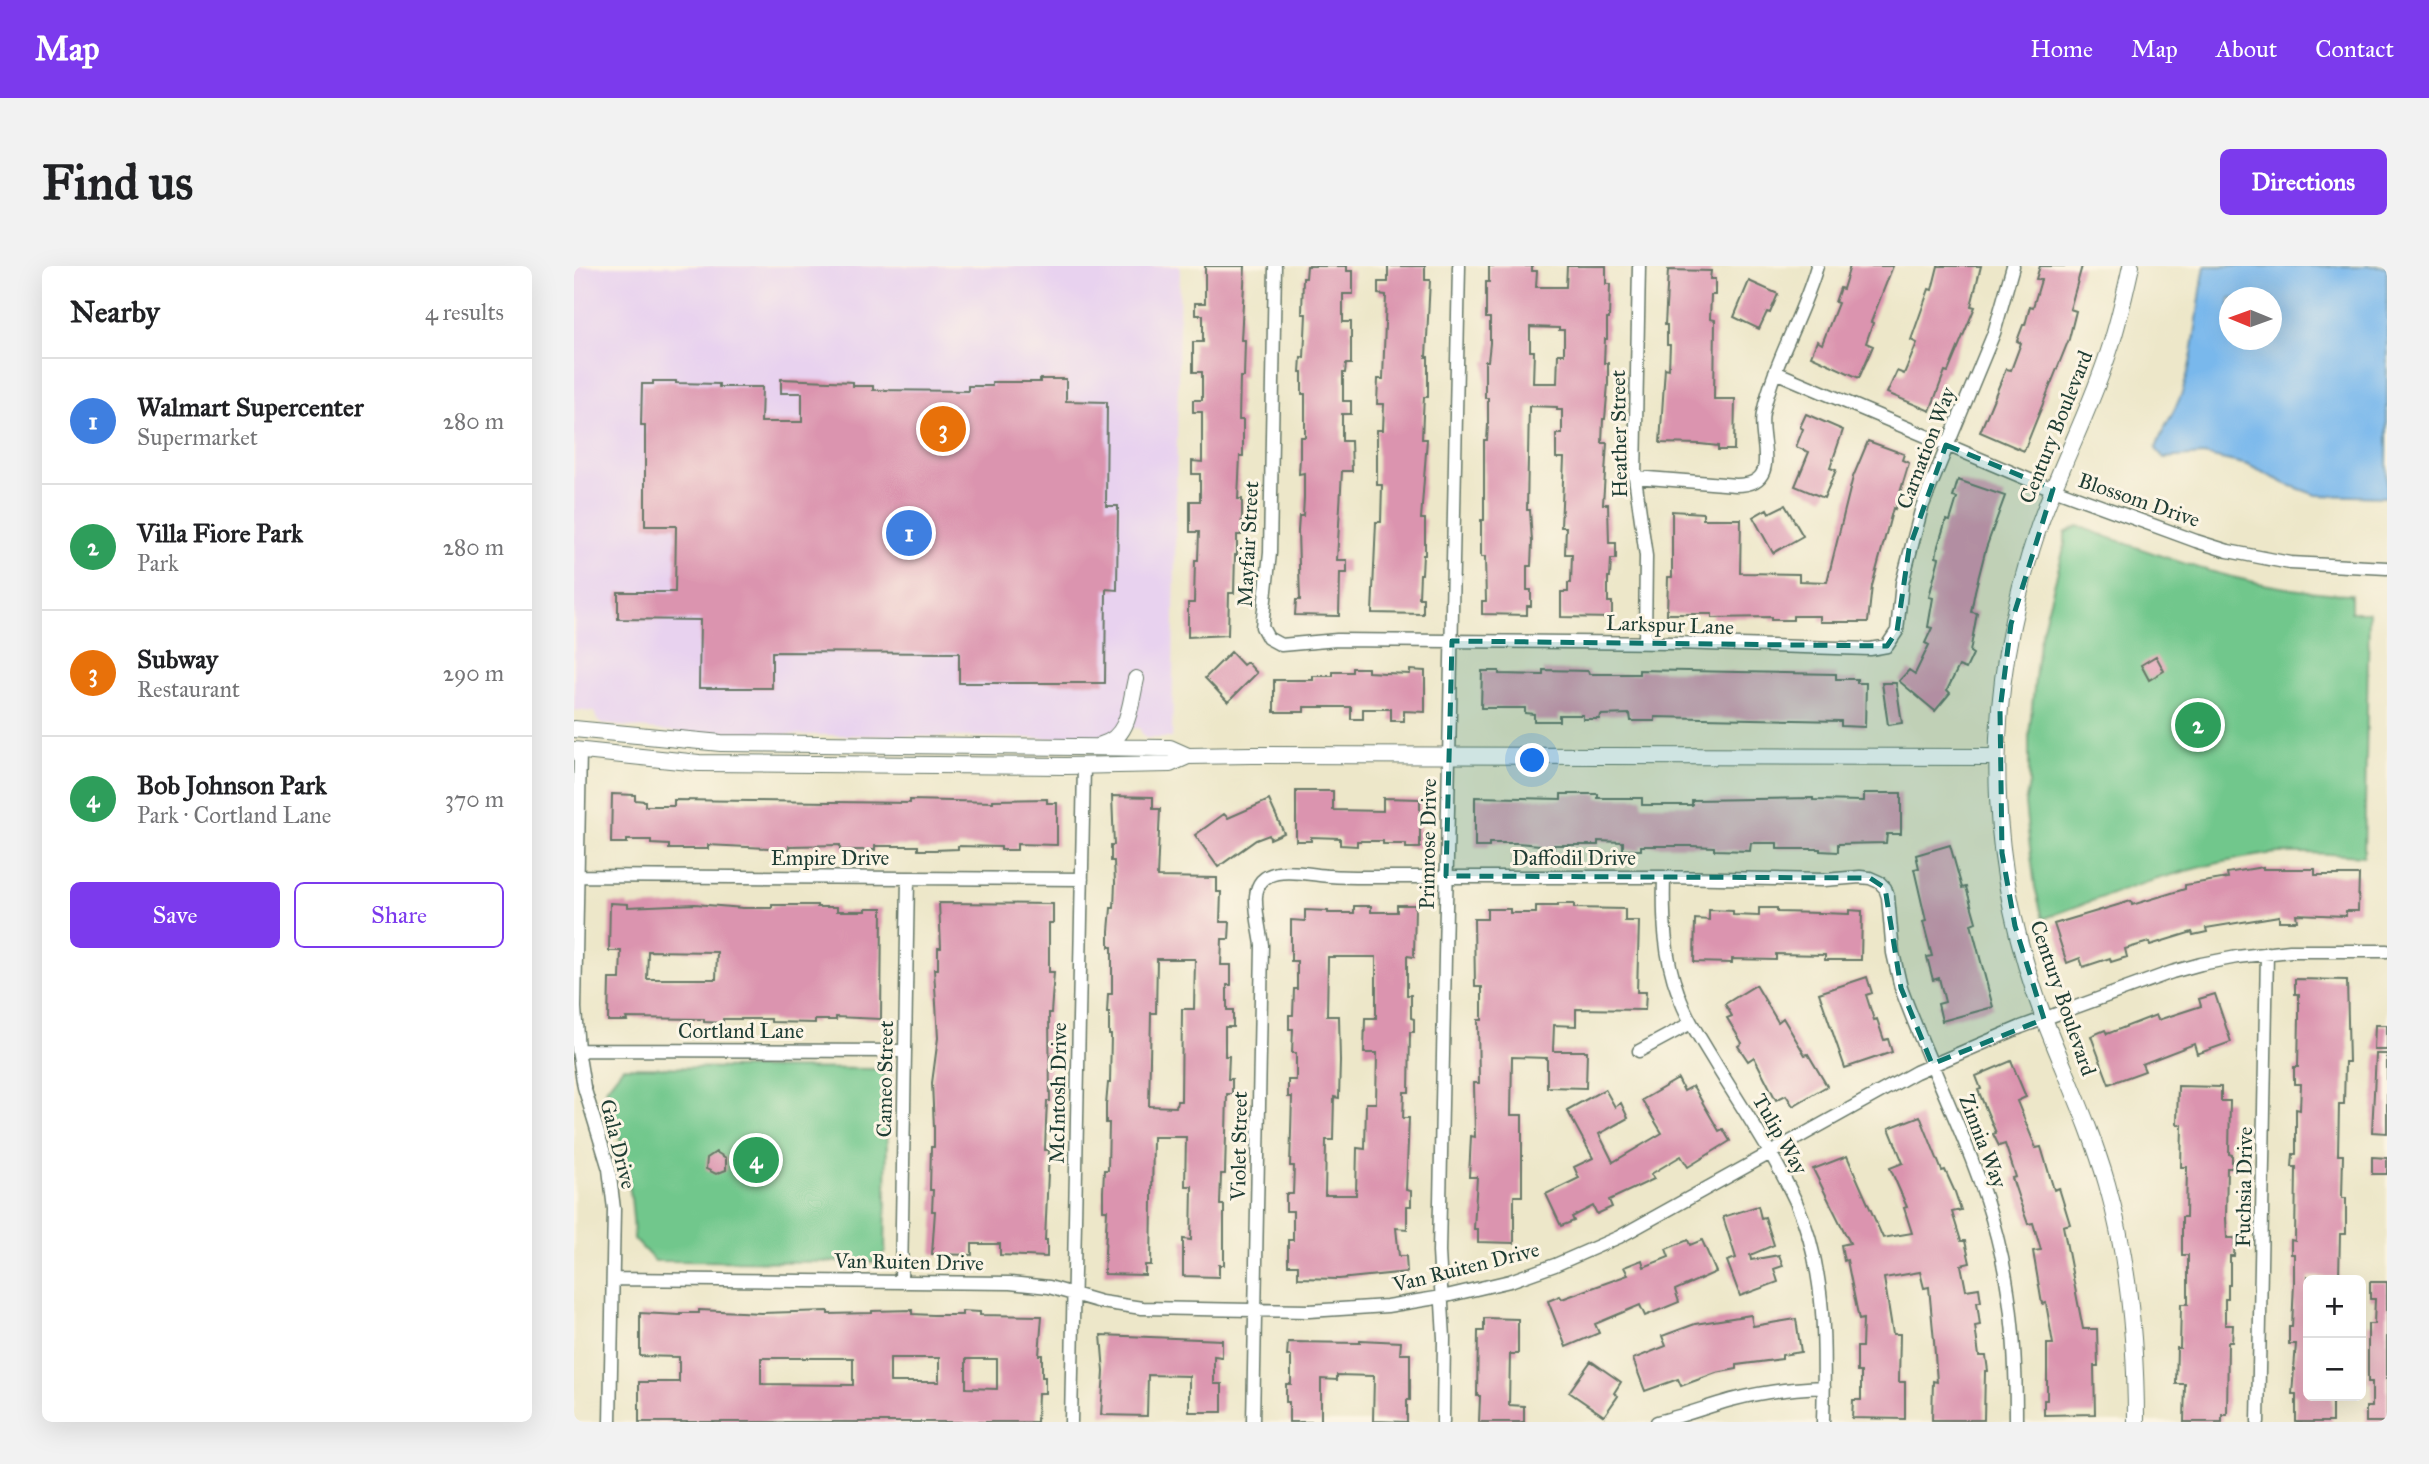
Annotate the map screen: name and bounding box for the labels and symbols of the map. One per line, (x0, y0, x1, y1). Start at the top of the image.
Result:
north arrow (2219, 287, 2282, 350)
street label: Century Boulevard (2014, 346, 2099, 507)
street label: Heather Street (1605, 369, 1633, 498)
street label: Carnation Way (1891, 382, 1962, 513)
pin: 3 (920, 403, 966, 455)
street label: Blossom Drive (2075, 467, 2203, 533)
street label: Mayfair Street (1232, 480, 1264, 608)
pin: 1 (886, 507, 932, 559)
street label: Larkspur Lane (1606, 610, 1735, 640)
pin: 2 (2175, 699, 2221, 751)
your location (1515, 743, 1549, 777)
street label: Primrose Drive (1414, 778, 1442, 910)
street label: Empire Drive (771, 845, 890, 871)
street label: Daffodil Drive (1512, 845, 1636, 871)
street label: Century Boulevard (2024, 917, 2102, 1079)
street label: Cortland Lane (678, 1018, 804, 1044)
street label: Cameo Street (871, 1020, 899, 1138)
street label: McIntosh Drive (1044, 1022, 1072, 1164)
street label: Tulip Way (1746, 1089, 1814, 1180)
street label: Violet Street (1225, 1091, 1253, 1202)
street label: Zinnia Way (1953, 1091, 2013, 1193)
street label: Gala Drive (594, 1096, 642, 1192)
street label: Fuchsia Drive (2230, 1126, 2258, 1248)
pin: 4 (733, 1134, 779, 1186)
street label: Van Ruiten Drive (1389, 1236, 1542, 1298)
street label: Van Ruiten Drive (833, 1248, 984, 1276)

